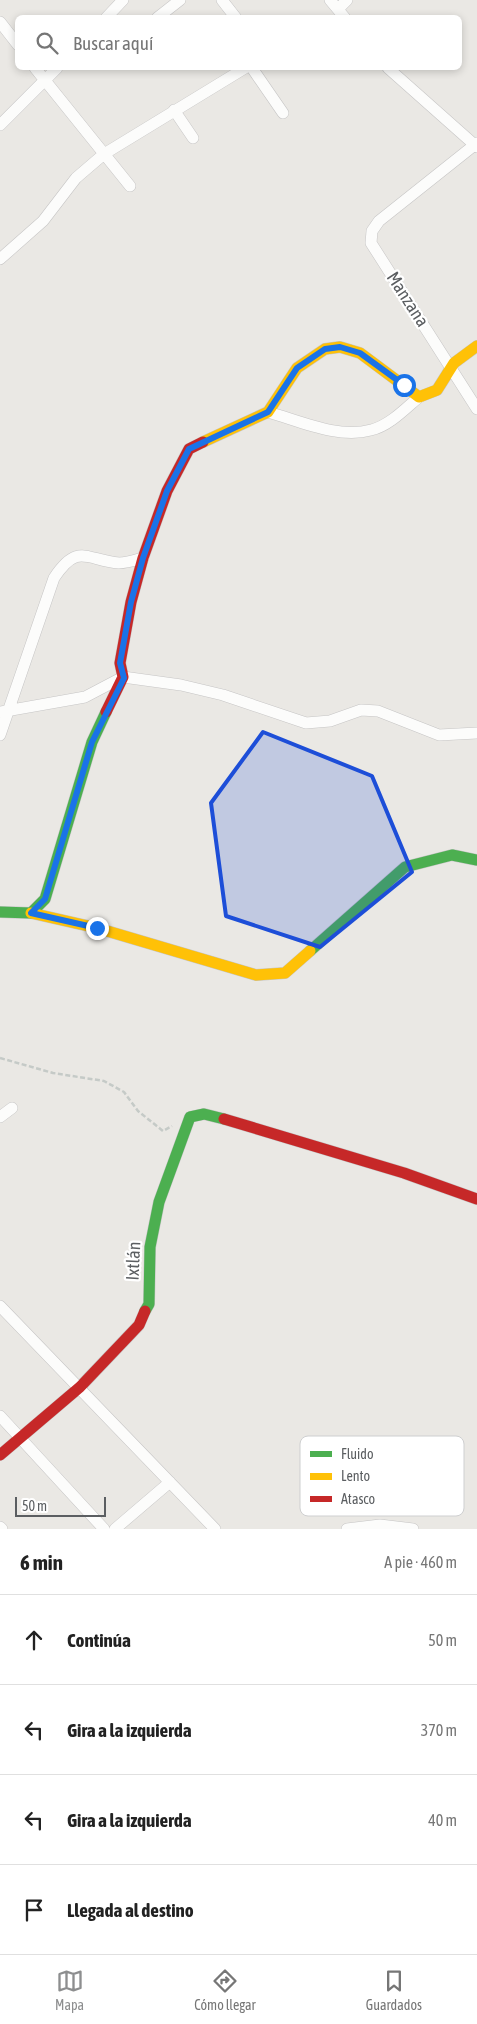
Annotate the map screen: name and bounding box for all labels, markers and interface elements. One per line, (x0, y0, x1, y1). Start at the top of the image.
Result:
search box (15, 15, 462, 70)
icon: search (33, 29, 61, 57)
text: Buscar aquí (73, 32, 153, 54)
street label: Manzana (383, 268, 433, 330)
route start (393, 374, 416, 397)
route end (86, 917, 109, 940)
street label: Ixtlán (121, 1241, 145, 1281)
legend (300, 1436, 464, 1516)
text: Fluido (341, 1446, 374, 1462)
text: Lento (341, 1468, 370, 1484)
text: Atasco (341, 1491, 375, 1507)
scale bar (15, 1494, 106, 1517)
text: 50 m (22, 1498, 47, 1514)
text: 6 min (20, 1550, 63, 1574)
text: A pie · 460 m (384, 1553, 457, 1571)
icon: ahead (20, 1626, 48, 1654)
text: Continúa (67, 1629, 131, 1651)
text: 50 m (428, 1631, 457, 1649)
icon: left (20, 1716, 48, 1744)
text: Gira a la izquierda (67, 1719, 192, 1741)
text: 370 m (421, 1721, 457, 1739)
icon: left (20, 1806, 48, 1834)
text: Gira a la izquierda (67, 1809, 192, 1831)
text: 40 m (428, 1811, 457, 1829)
icon: arrive (20, 1896, 48, 1924)
text: Llegada al destino (67, 1899, 194, 1921)
tab: Mapa (55, 1967, 84, 2013)
tab: Cómo llegar (194, 1967, 256, 2013)
tab: Guardados (366, 1967, 422, 2013)

